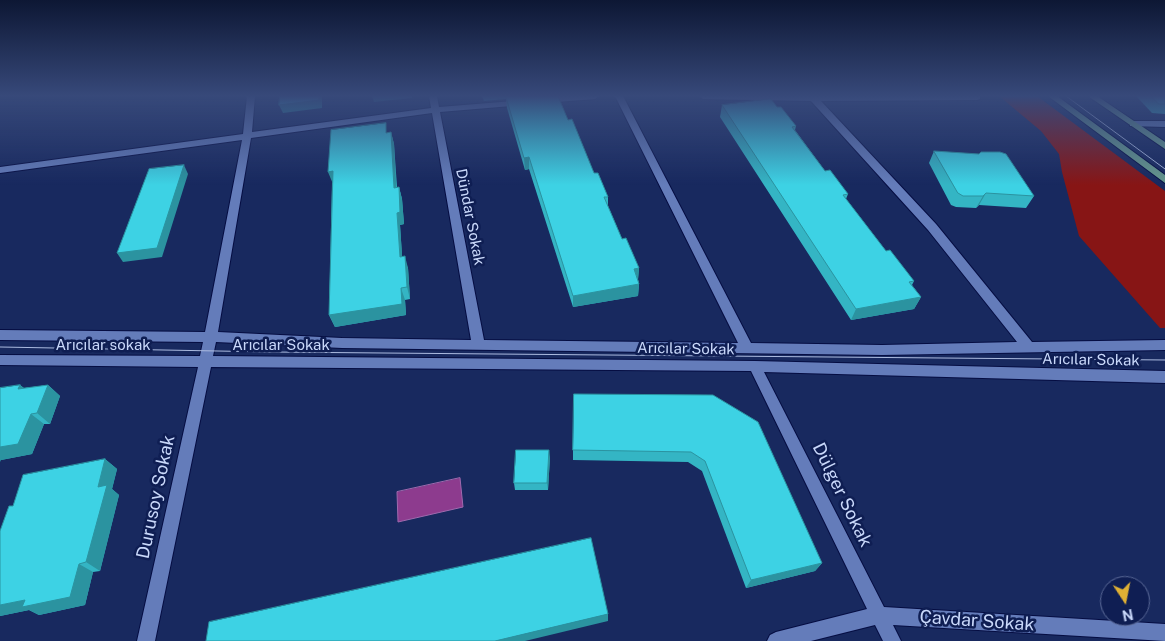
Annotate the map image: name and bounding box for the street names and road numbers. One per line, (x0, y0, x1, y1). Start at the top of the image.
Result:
street label: Dündar Sokak (452, 167, 488, 267)
street label: Arıcılar sokak (55, 336, 151, 354)
street label: Arıcılar Sokak (232, 336, 330, 354)
street label: Arıcılar Sokak (637, 339, 735, 359)
street label: Arıcılar Sokak (1042, 350, 1140, 370)
street label: Durusoy Sokak (132, 433, 180, 561)
street label: Dülger Sokak (807, 439, 877, 551)
street label: Çavdar Sokak (919, 606, 1035, 636)

